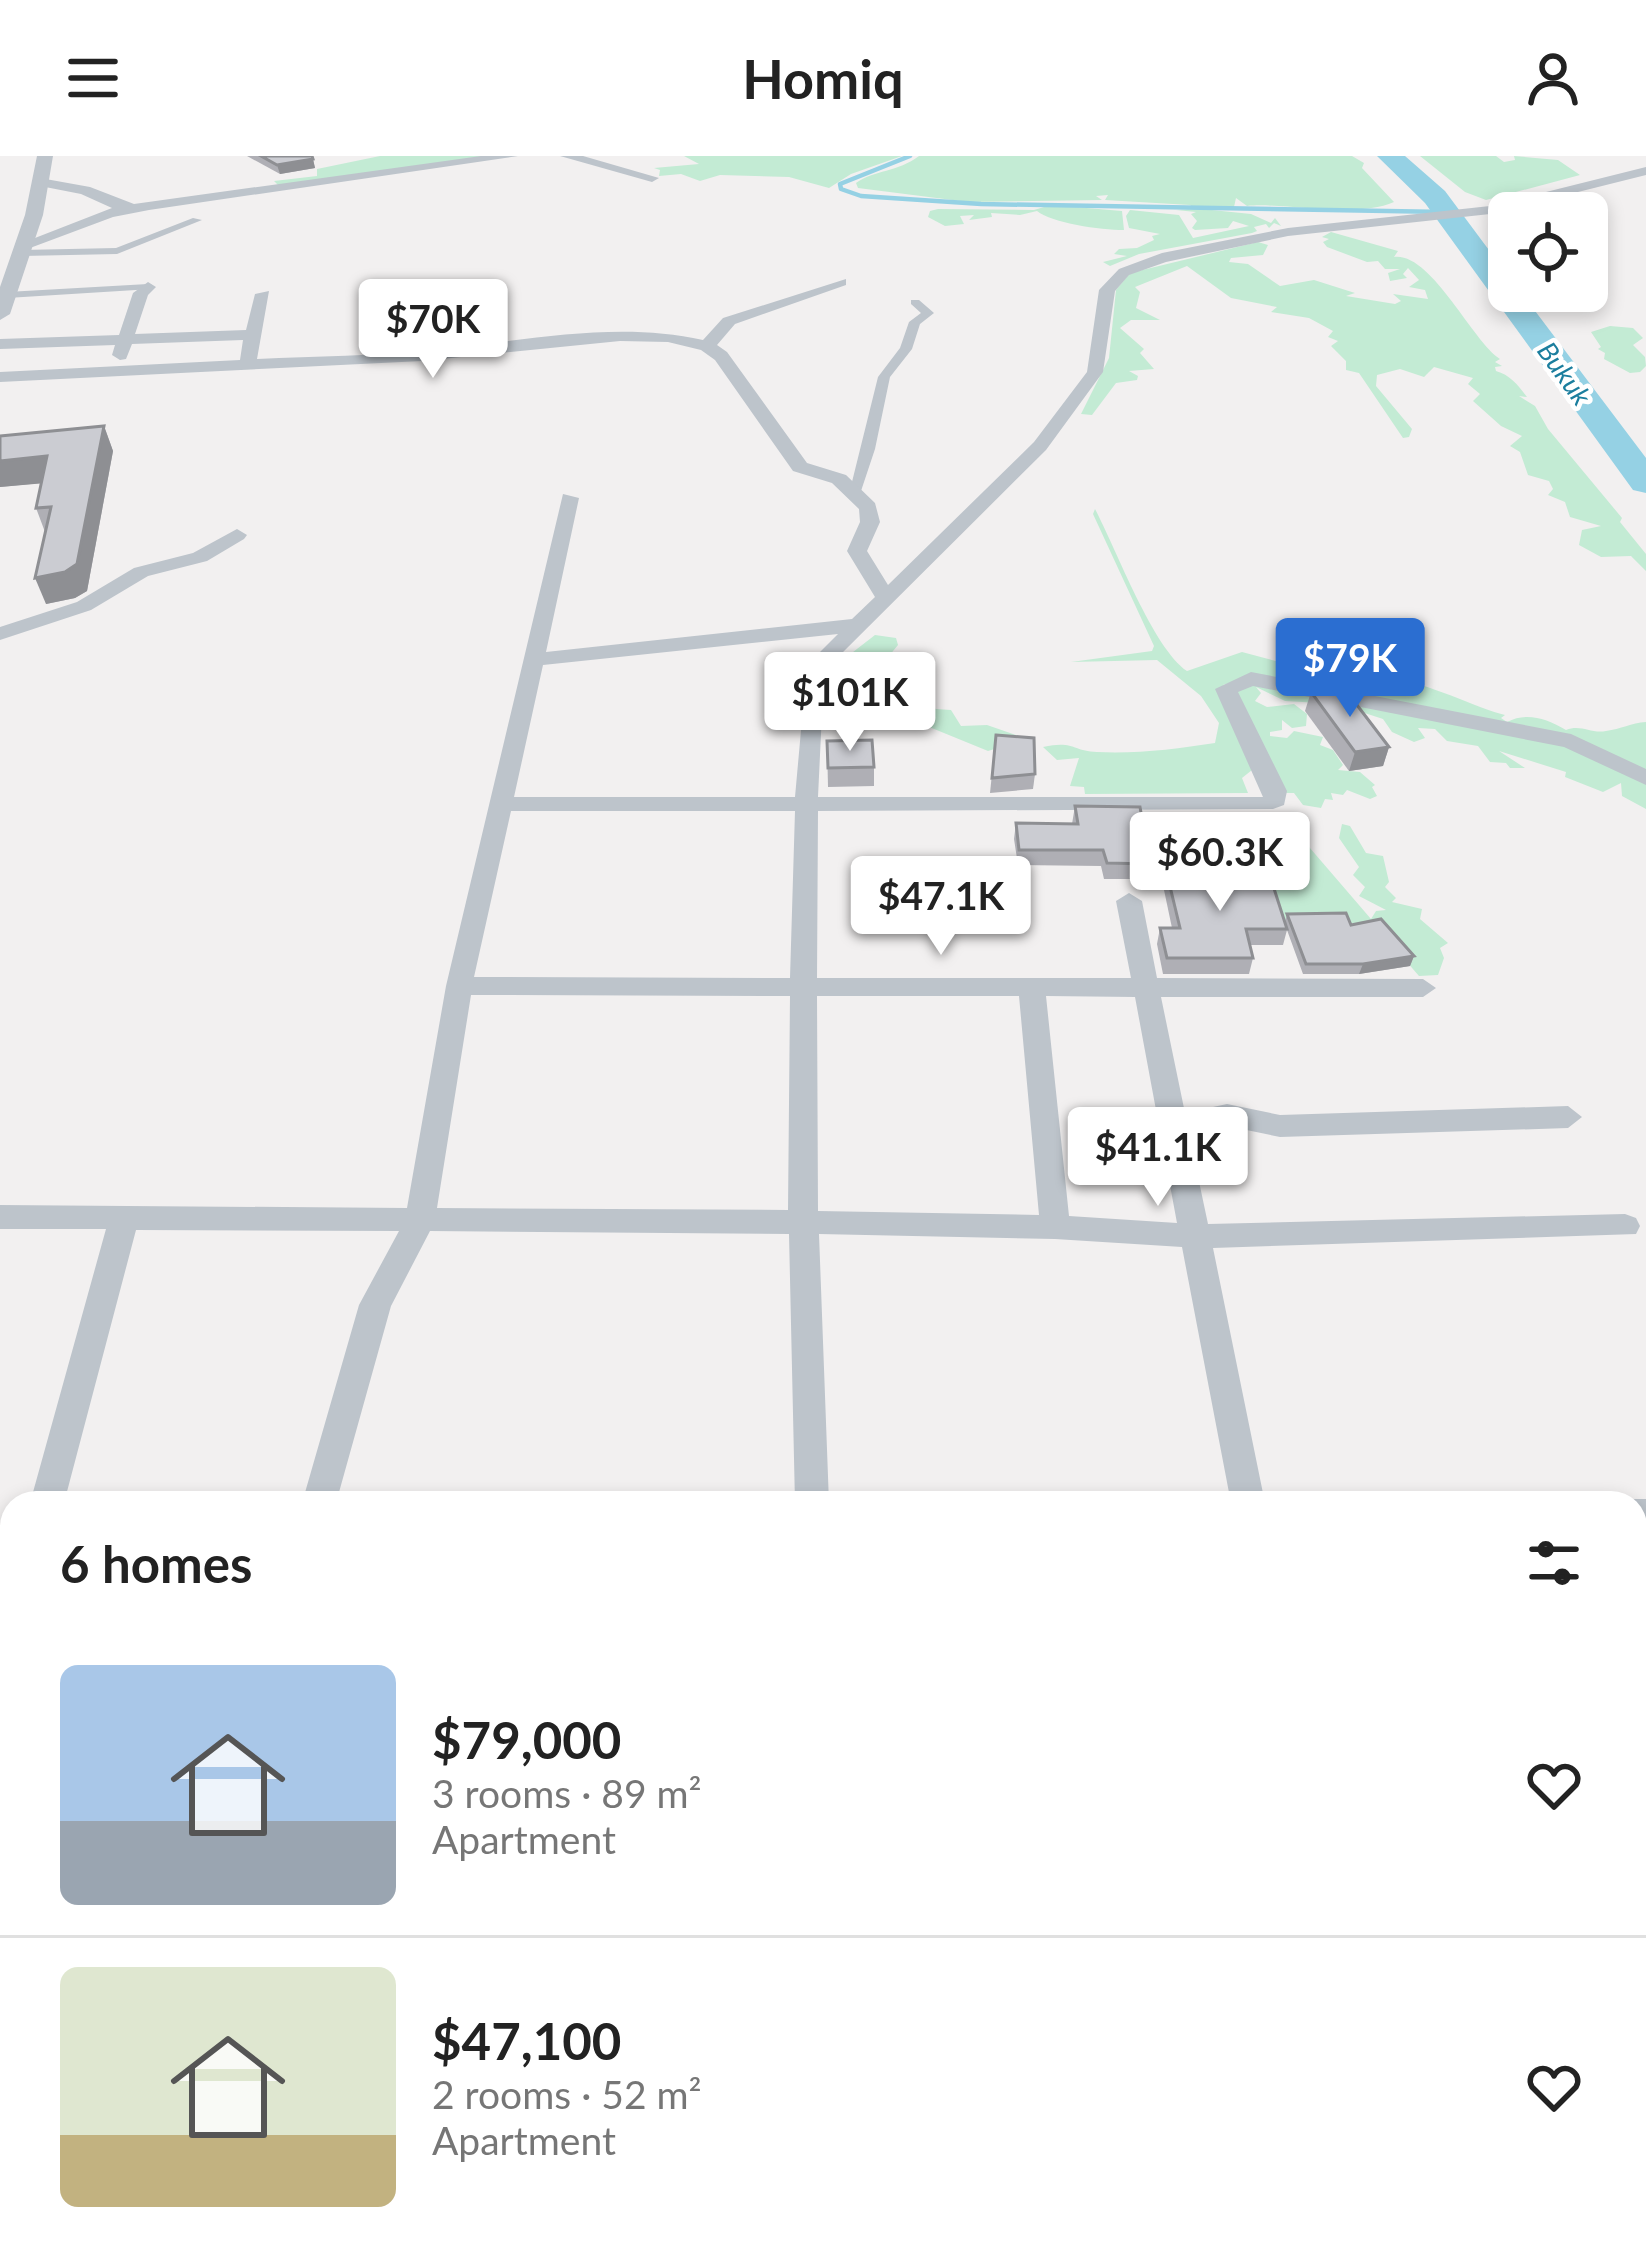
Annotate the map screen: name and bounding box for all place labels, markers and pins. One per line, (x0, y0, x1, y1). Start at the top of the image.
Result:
pin: $70K (362, 279, 504, 381)
pin: $79K (1279, 618, 1421, 720)
pin: $101K (766, 652, 934, 754)
pin: $60.3K (1122, 812, 1318, 914)
pin: $47.1K (843, 856, 1039, 958)
pin: $41.1K (1060, 1107, 1256, 1209)

